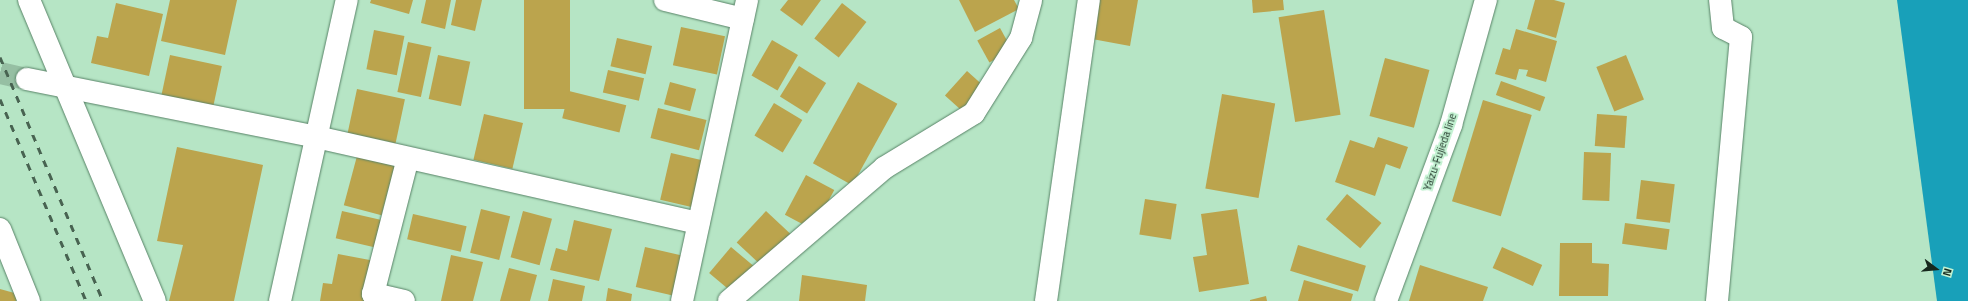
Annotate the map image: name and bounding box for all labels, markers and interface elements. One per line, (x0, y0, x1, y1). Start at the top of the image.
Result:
street label: Yaizu-Fujieda line (1421, 112, 1459, 192)
north arrow (1916, 249, 1956, 289)
text: N (1939, 266, 1956, 278)

